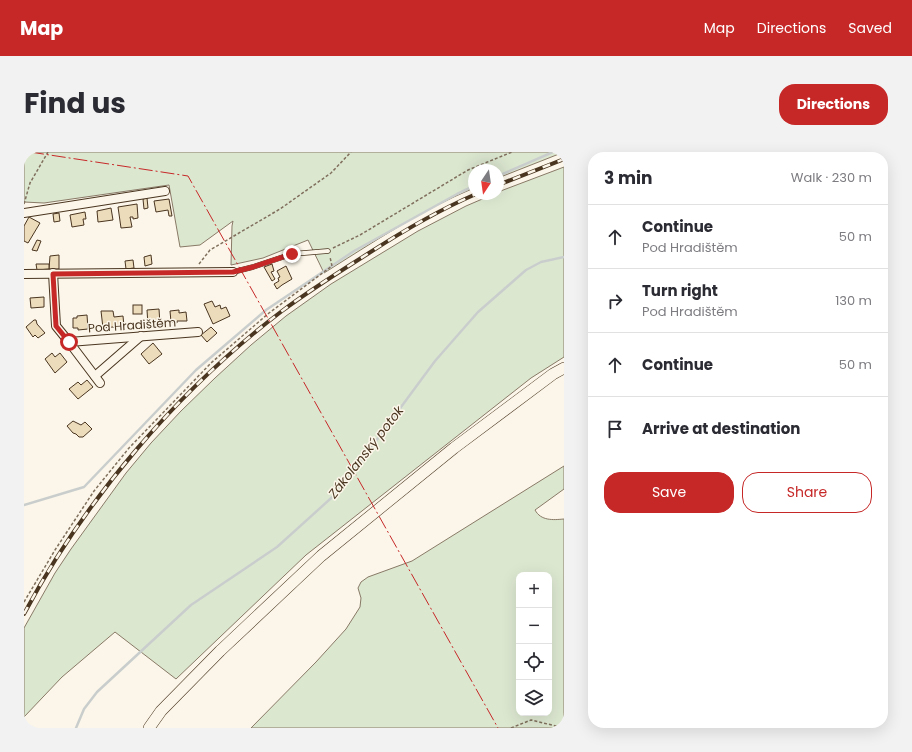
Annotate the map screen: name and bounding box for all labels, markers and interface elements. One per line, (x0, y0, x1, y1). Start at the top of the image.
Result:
text: Map (20, 15, 63, 42)
text: Map (704, 18, 735, 38)
text: Directions (757, 18, 826, 38)
text: Saved (848, 18, 892, 38)
text: Find us (24, 84, 126, 123)
button: Directions (779, 84, 888, 125)
north arrow (468, 164, 504, 200)
text: 3 min (604, 166, 652, 190)
text: Walk · 230 m (791, 168, 872, 187)
text: Continue (642, 216, 713, 237)
icon: ahead (604, 226, 626, 248)
text: 50 m (839, 227, 872, 246)
text: Pod Hradištěm (642, 238, 738, 257)
route end (283, 245, 301, 263)
text: Turn right (642, 280, 718, 301)
icon: right (604, 290, 626, 312)
text: 130 m (835, 291, 872, 310)
text: Pod Hradištěm (642, 302, 738, 321)
street label: Pod Hradištěm (87, 313, 177, 337)
route start (60, 333, 78, 351)
icon: ahead (604, 354, 626, 376)
text: Continue (642, 354, 713, 375)
text: 50 m (839, 355, 872, 374)
water label: Zákolanský potok (323, 401, 409, 503)
icon: arrive (604, 418, 626, 440)
text: Arrive at destination (642, 418, 800, 439)
button: Save (604, 472, 734, 513)
button: Share (742, 472, 872, 513)
map controls (516, 572, 552, 716)
button: + (516, 572, 552, 608)
button: − (516, 608, 552, 644)
button: locate (516, 644, 552, 680)
button: layers (516, 680, 552, 716)

